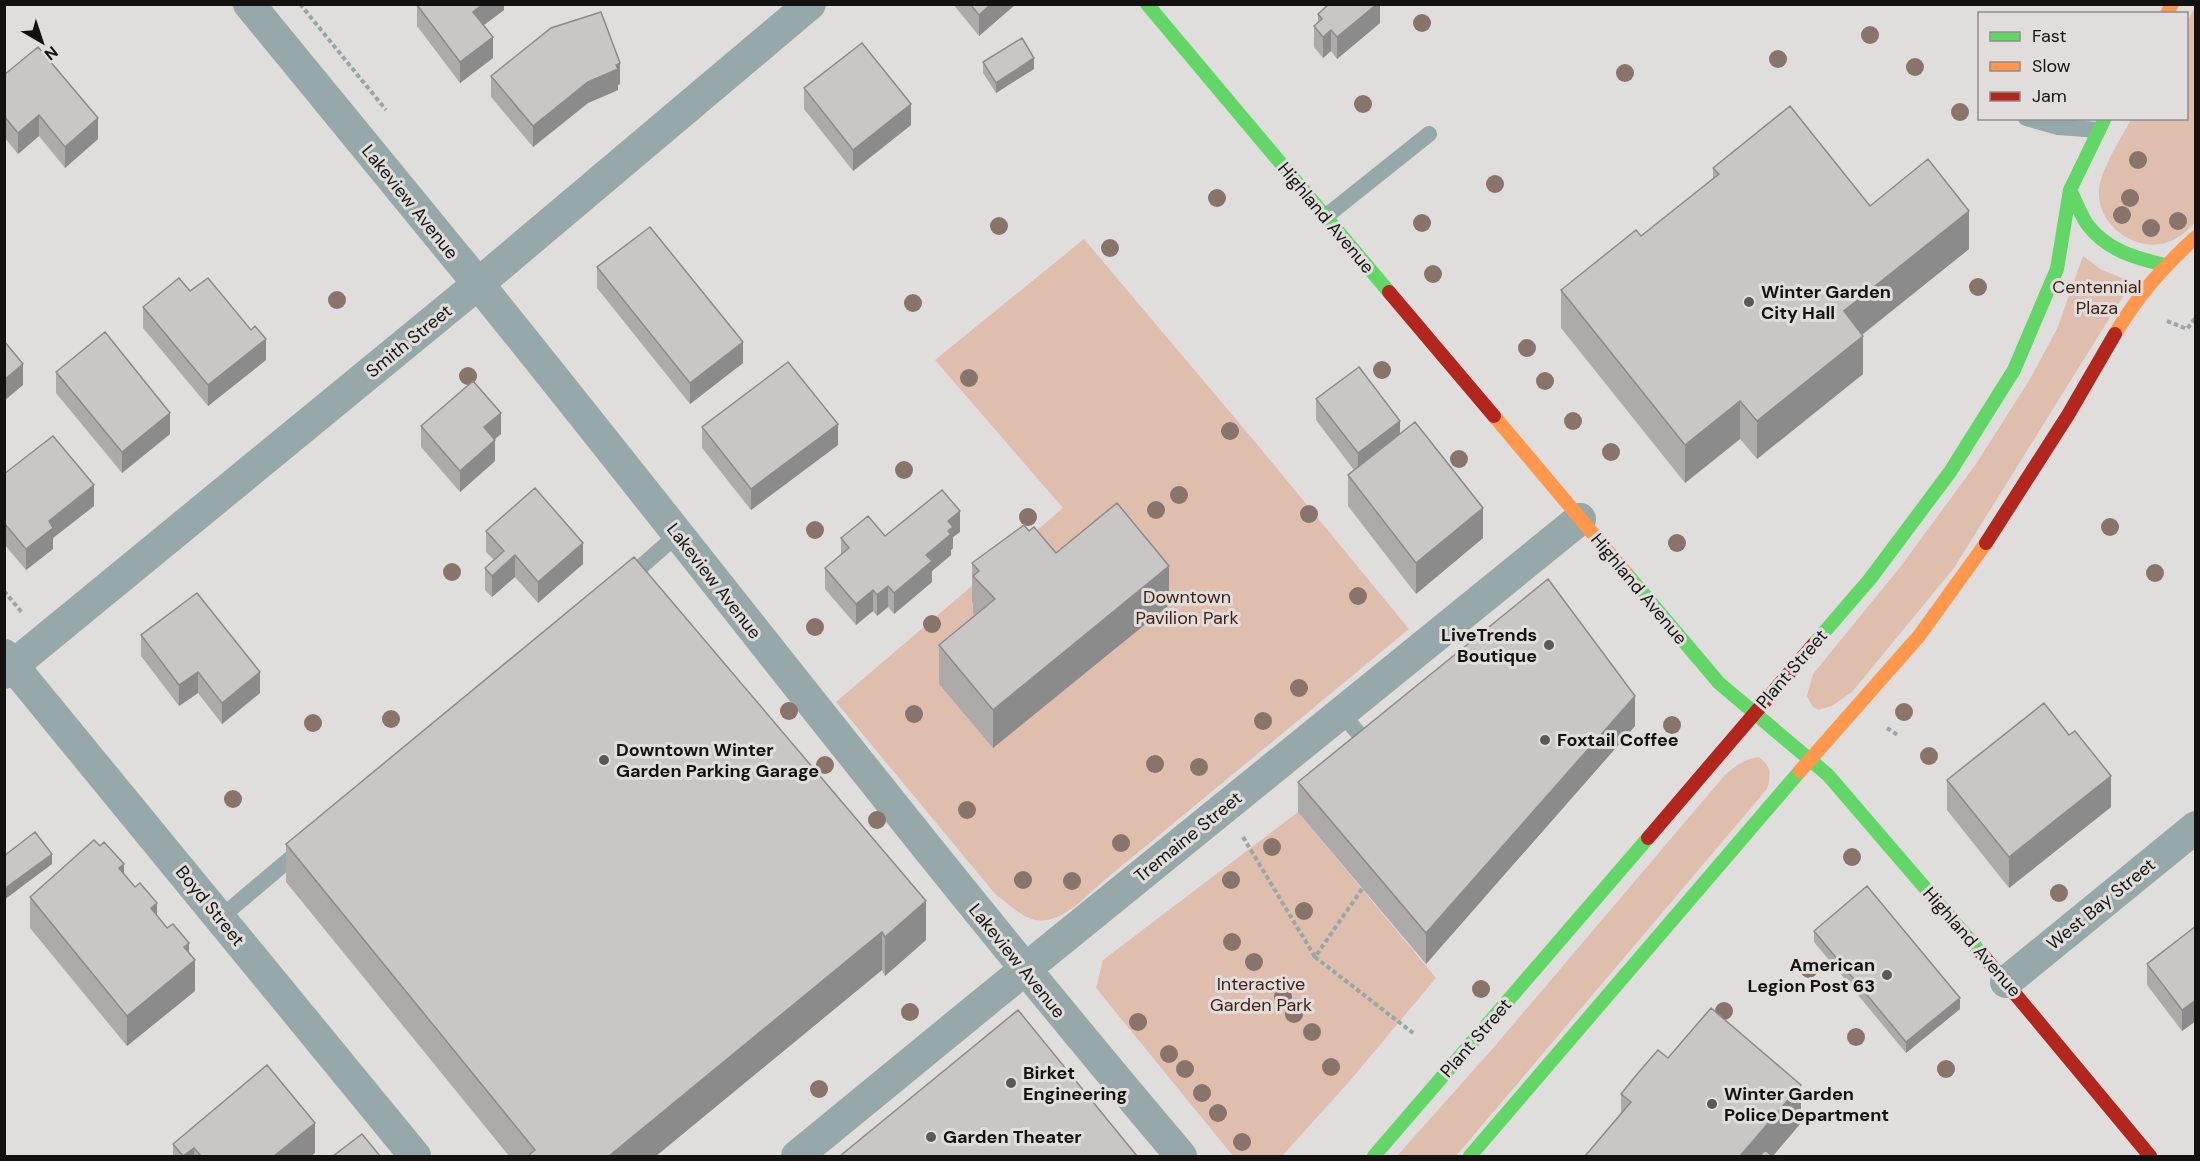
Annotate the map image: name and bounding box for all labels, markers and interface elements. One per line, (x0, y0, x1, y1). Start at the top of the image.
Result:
north arrow (12, 12, 72, 72)
legend (1978, 12, 2188, 120)
text: Fast (2032, 24, 2067, 48)
text: N (40, 41, 62, 65)
text: Slow (2032, 54, 2071, 78)
text: Jam (2032, 84, 2067, 108)
street label: Lakeview Avenue (356, 140, 464, 264)
street label: Highland Avenue (1272, 157, 1380, 279)
park label: Centennial Plaza (2052, 275, 2142, 320)
place label: Winter Garden City Hall (1761, 280, 1891, 325)
marker: Winter Garden City Hall (1742, 295, 1756, 309)
street label: Smith Street (361, 299, 457, 383)
street label: Lakeview Avenue (661, 518, 767, 644)
street label: Highland Avenue (1585, 528, 1693, 650)
park label: Downtown Pavilion Park (1136, 585, 1238, 630)
place label: LiveTrends Boutique (1441, 623, 1537, 668)
street label: Plant Street (1751, 624, 1833, 714)
marker: LiveTrends Boutique (1542, 638, 1556, 652)
place label: Foxtail Coffee (1557, 728, 1679, 752)
marker: Foxtail Coffee (1538, 733, 1552, 747)
place label: Downtown Winter Garden Parking Garage (616, 738, 819, 783)
marker: Downtown Winter Garden Parking Garage (597, 753, 611, 767)
street label: Tremaine Street (1129, 786, 1247, 888)
street label: West Bay Street (2042, 853, 2160, 955)
street label: Boyd Street (170, 861, 250, 951)
street label: Highland Avenue (1918, 882, 2026, 1002)
street label: Lakeview Avenue (963, 899, 1071, 1023)
place label: American Legion Post 63 (1748, 953, 1875, 998)
marker: American Legion Post 63 (1880, 968, 1894, 982)
park label: Interactive Garden Park (1210, 972, 1312, 1017)
street label: Plant Street (1435, 993, 1517, 1083)
place label: Birket Engineering (1023, 1061, 1127, 1106)
marker: Birket Engineering (1004, 1076, 1018, 1090)
place label: Winter Garden Police Department (1724, 1082, 1889, 1127)
marker: Winter Garden Police Department (1705, 1097, 1719, 1111)
place label: Garden Theater (943, 1125, 1082, 1149)
marker: Garden Theater (924, 1130, 938, 1144)

